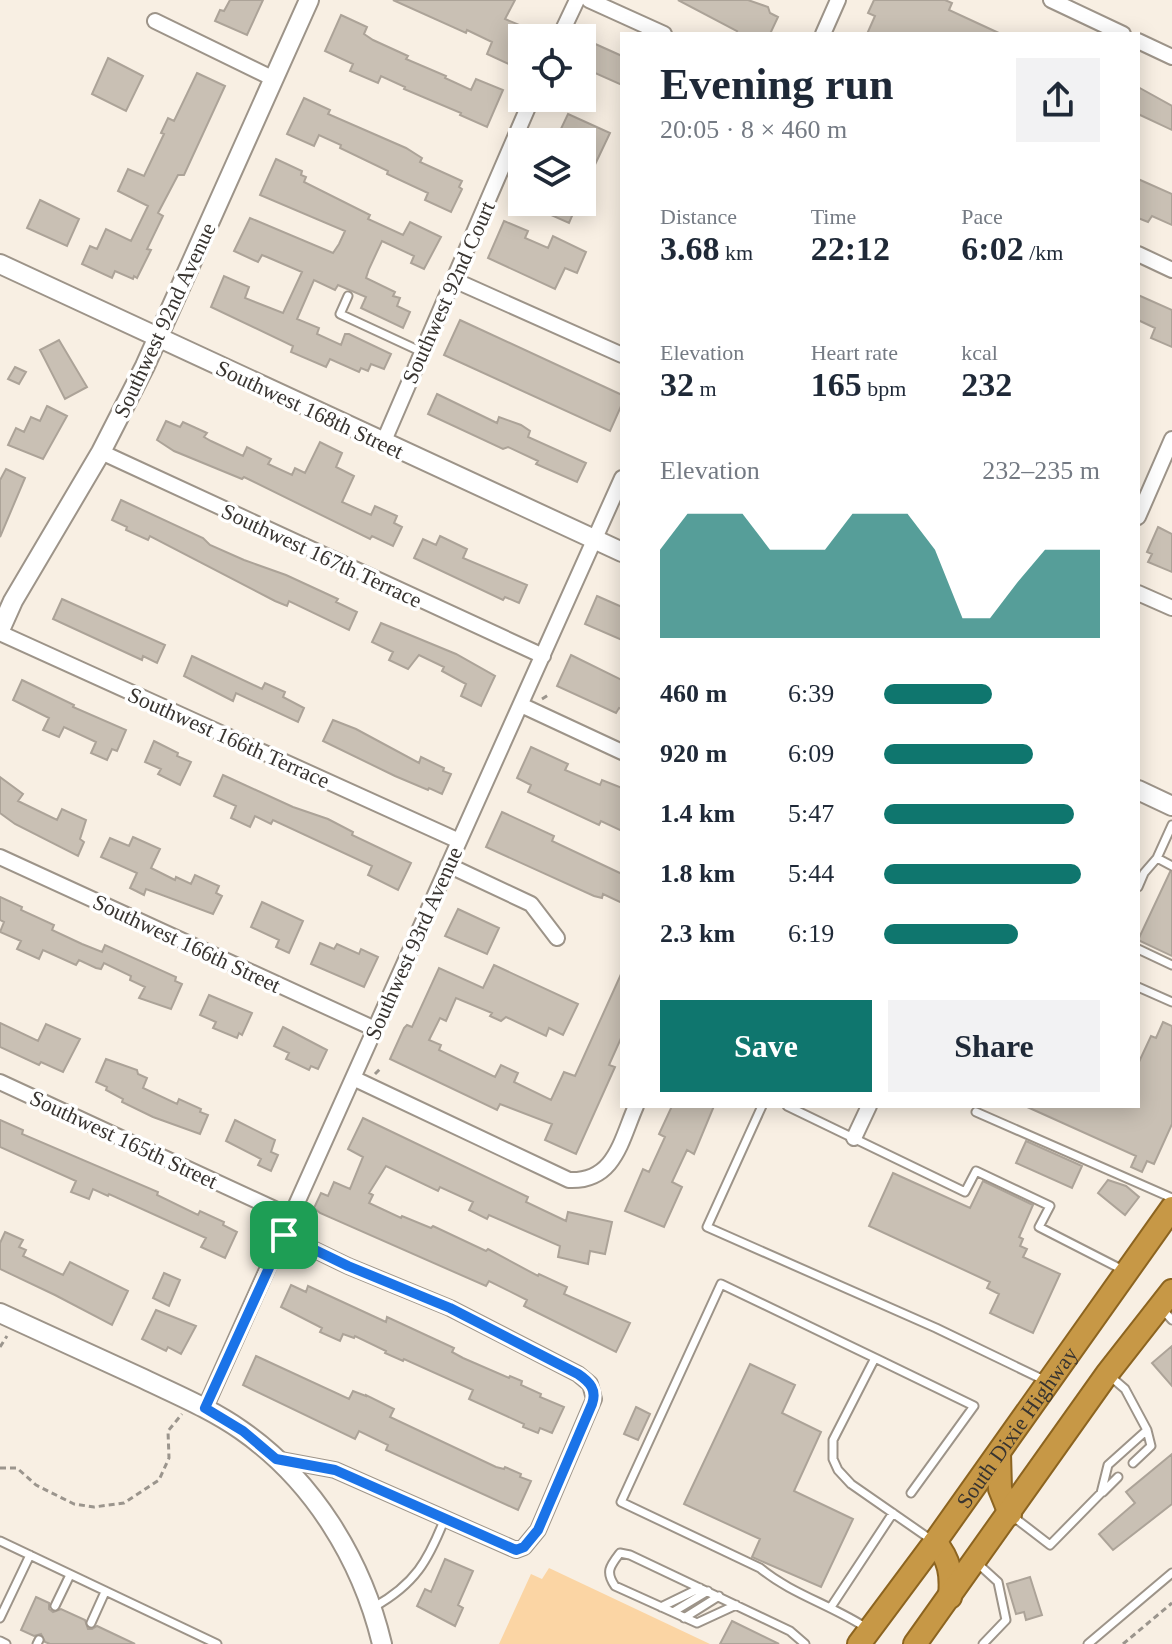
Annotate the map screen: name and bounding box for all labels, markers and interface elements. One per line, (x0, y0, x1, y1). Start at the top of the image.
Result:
map controls (508, 24, 596, 216)
button: locate (508, 24, 596, 112)
button: share (1016, 58, 1100, 142)
text: Evening run (660, 60, 894, 109)
text: 20:05 · 8 × 460 m (660, 115, 847, 144)
button: layers (508, 128, 596, 216)
street label: Southwest 92nd Court (397, 197, 500, 387)
text: Distance (660, 204, 737, 229)
text: Time (811, 204, 856, 229)
text: Pace (961, 204, 1003, 229)
street label: Southwest 92nd Avenue (108, 219, 221, 422)
text: 3.68 (660, 230, 720, 267)
text: 22:12 (811, 230, 890, 267)
text: 6:02 (961, 230, 1024, 267)
text: km (720, 240, 753, 265)
text: /km (1024, 240, 1063, 265)
text: Elevation (660, 340, 744, 365)
text: Heart rate (811, 340, 898, 365)
text: kcal (961, 340, 998, 365)
street label: Southwest 168th Street (212, 355, 408, 464)
text: 32 (660, 366, 694, 403)
text: 165 (811, 366, 862, 403)
text: 232 (961, 366, 1012, 403)
text: m (694, 376, 717, 401)
text: bpm (862, 376, 906, 401)
text: Elevation (660, 456, 760, 485)
text: 232–235 m (982, 456, 1100, 485)
street label: Southwest 167th Terrace (218, 498, 426, 613)
text: 460 m (660, 679, 727, 708)
text: 6:39 (788, 679, 834, 708)
street label: Southwest 166th Terrace (124, 682, 333, 793)
text: 920 m (660, 739, 727, 768)
text: 6:09 (788, 739, 834, 768)
text: 1.4 km (660, 799, 735, 828)
text: 5:47 (788, 799, 834, 828)
street label: Southwest 93rd Avenue (360, 843, 467, 1044)
text: 1.8 km (660, 859, 735, 888)
text: 5:44 (788, 859, 834, 888)
street label: Southwest 166th Street (89, 889, 285, 998)
text: 2.3 km (660, 919, 735, 948)
text: 6:19 (788, 919, 834, 948)
button: Save (660, 1000, 872, 1092)
button: Share (888, 1000, 1100, 1092)
street label: Southwest 165th Street (26, 1085, 222, 1194)
pin (250, 1201, 318, 1269)
icon: arrive (262, 1213, 306, 1257)
street label: South Dixie Highway (951, 1342, 1083, 1513)

